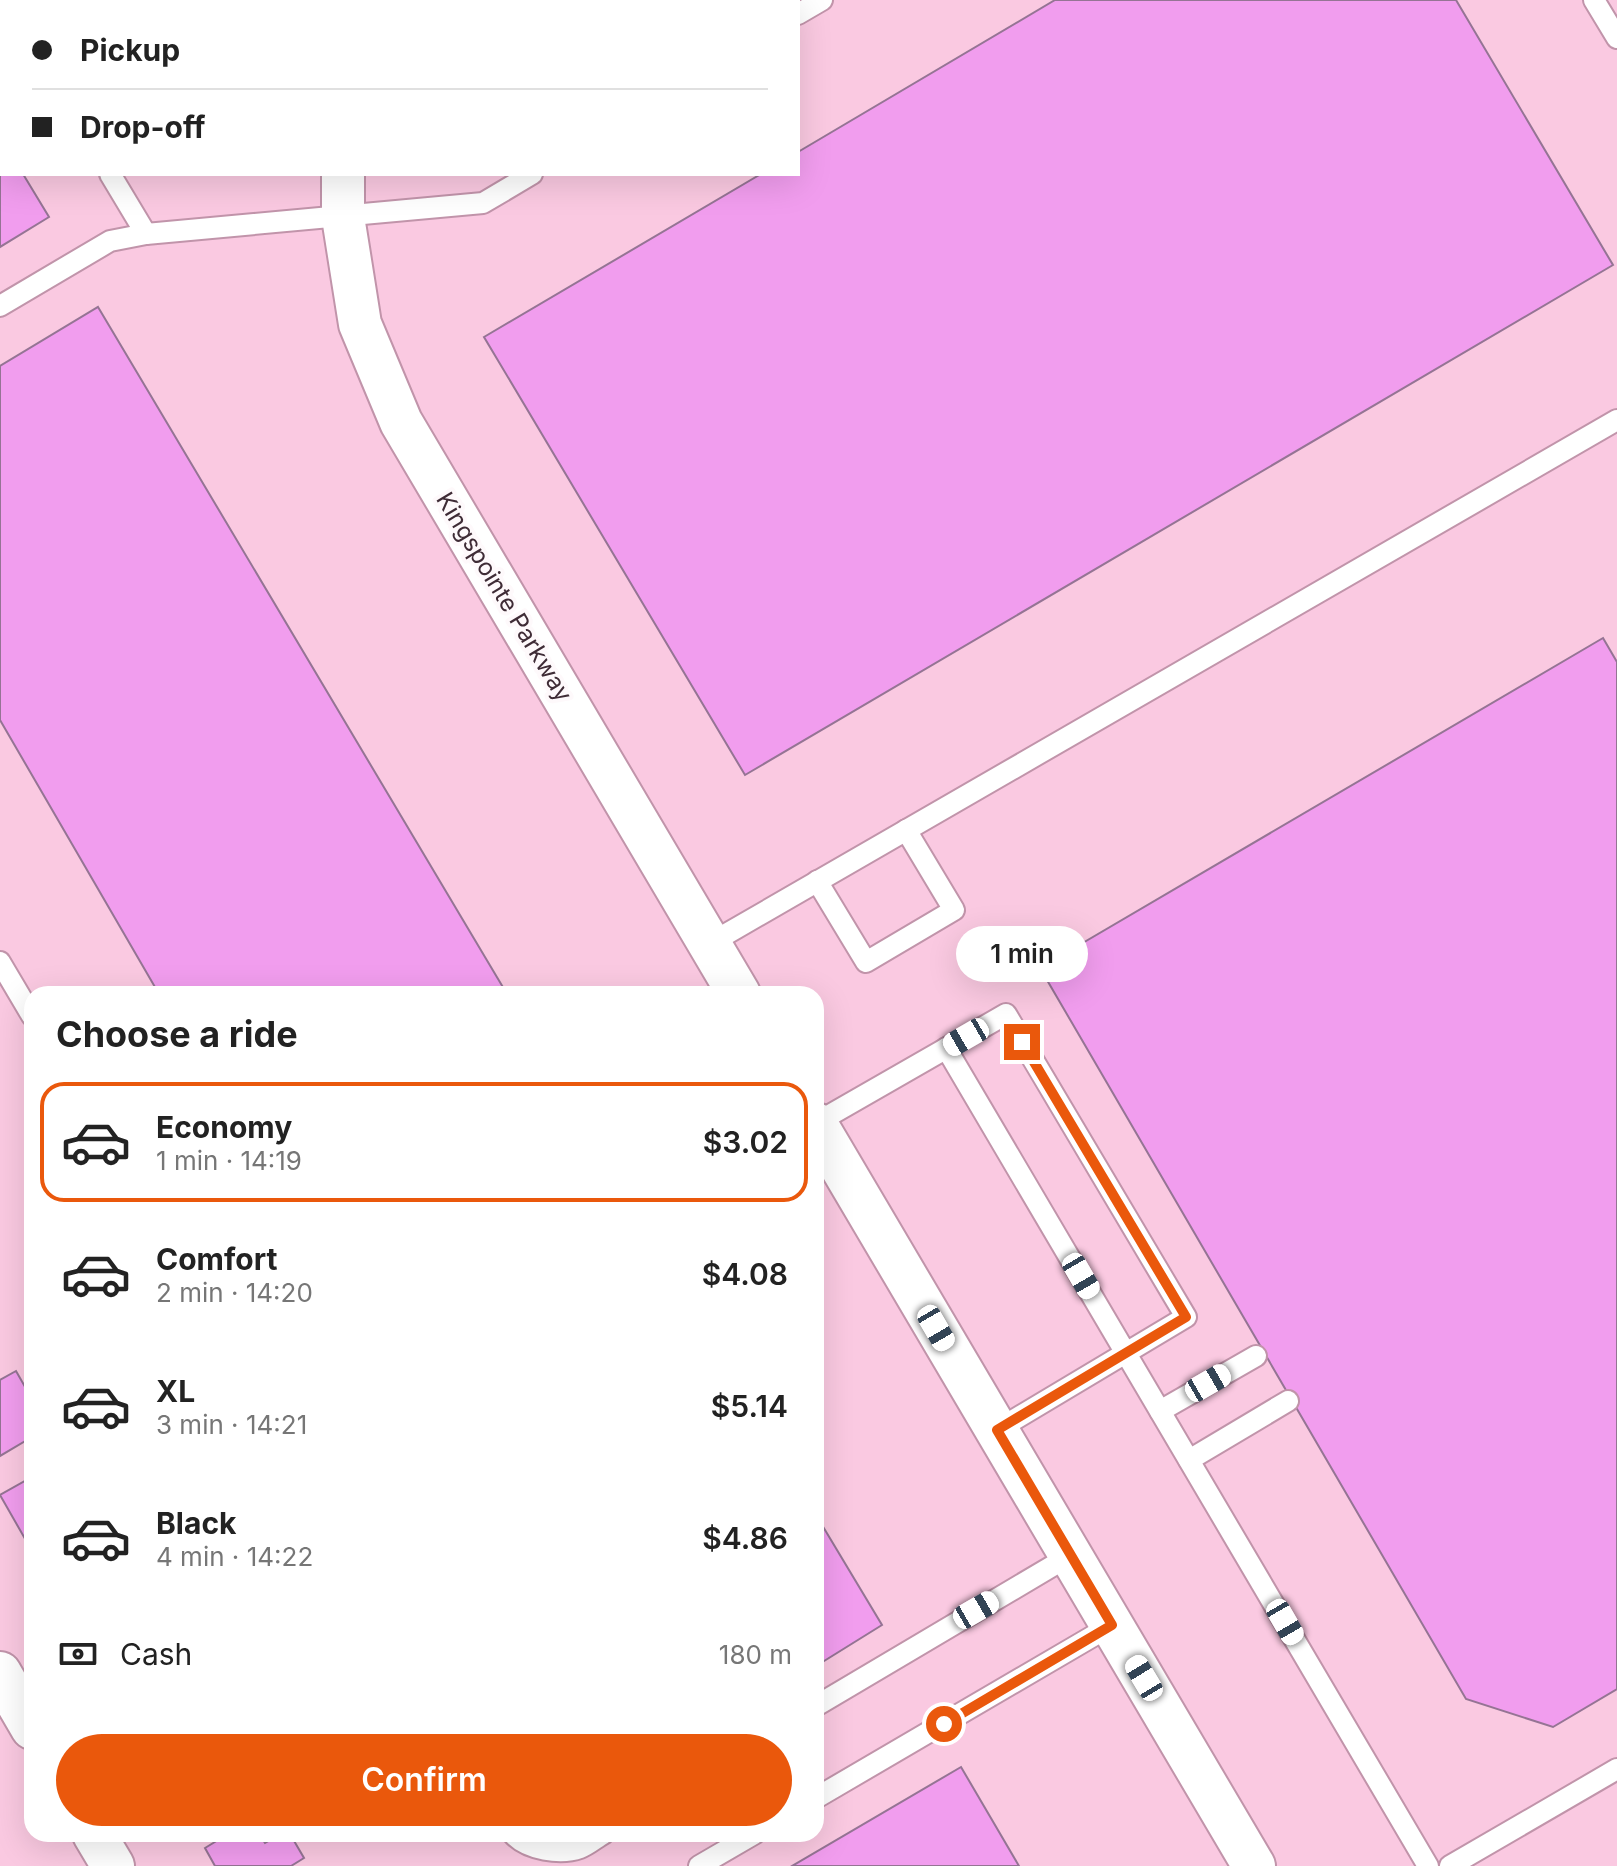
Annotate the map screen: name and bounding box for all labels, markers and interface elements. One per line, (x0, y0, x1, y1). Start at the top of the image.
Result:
text: Pickup (80, 32, 180, 68)
text: Drop-off (80, 109, 206, 145)
street label: Kingspointe Parkway (430, 487, 578, 707)
callout: 1 min (956, 926, 1088, 982)
text: 1 min (990, 938, 1054, 969)
text: Choose a ride (56, 1012, 298, 1056)
car (939, 1015, 993, 1059)
route end (1004, 1024, 1040, 1060)
icon: car (60, 1106, 132, 1178)
text: Economy (156, 1109, 292, 1145)
text: $3.02 (703, 1124, 788, 1160)
text: 1 min · 14:19 (156, 1145, 302, 1176)
icon: car (60, 1238, 132, 1310)
text: Comfort (156, 1241, 277, 1277)
car (1059, 1249, 1103, 1303)
text: $4.08 (702, 1256, 788, 1292)
text: 2 min · 14:20 (156, 1277, 313, 1308)
car (914, 1301, 958, 1355)
car (1181, 1361, 1235, 1405)
icon: car (60, 1370, 132, 1442)
text: XL (156, 1373, 195, 1409)
text: $5.14 (711, 1388, 788, 1424)
text: 3 min · 14:21 (156, 1409, 307, 1440)
icon: car (60, 1502, 132, 1574)
text: Black (156, 1505, 236, 1541)
text: $4.86 (702, 1520, 788, 1556)
text: 4 min · 14:22 (156, 1541, 313, 1572)
car (949, 1588, 1003, 1632)
car (1263, 1595, 1307, 1649)
icon: cash (56, 1632, 100, 1676)
text: Cash (120, 1636, 192, 1672)
text: 180 m (719, 1639, 792, 1670)
car (1121, 1651, 1167, 1705)
route start (926, 1706, 962, 1742)
button: Confirm (56, 1734, 792, 1826)

